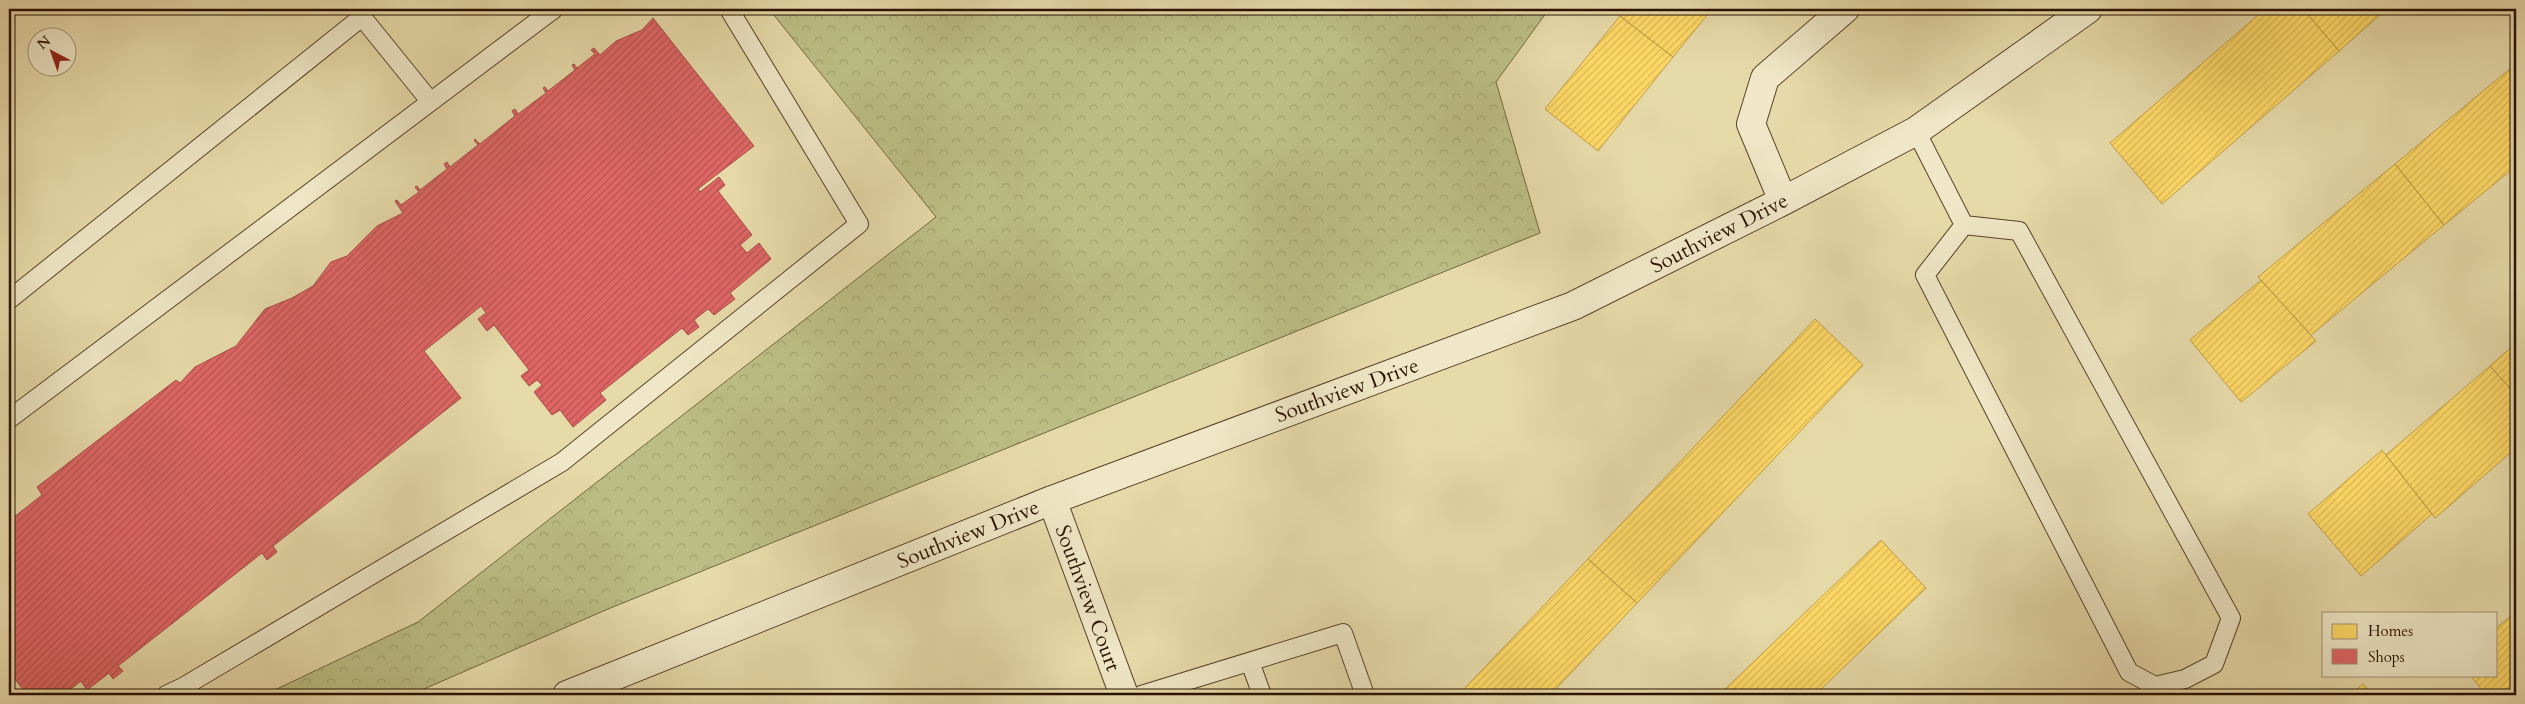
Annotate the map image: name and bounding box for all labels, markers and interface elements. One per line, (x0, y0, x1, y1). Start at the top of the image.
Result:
north arrow (28, 28, 78, 78)
text: N (33, 31, 55, 54)
street label: Southview Drive (1645, 186, 1793, 281)
street label: Southview Drive (1271, 351, 1423, 430)
street label: Southview Drive (893, 493, 1044, 576)
street label: Southview Court (1048, 521, 1128, 676)
legend (2322, 612, 2498, 676)
text: Homes (2368, 621, 2413, 641)
text: Shops (2368, 647, 2405, 667)

